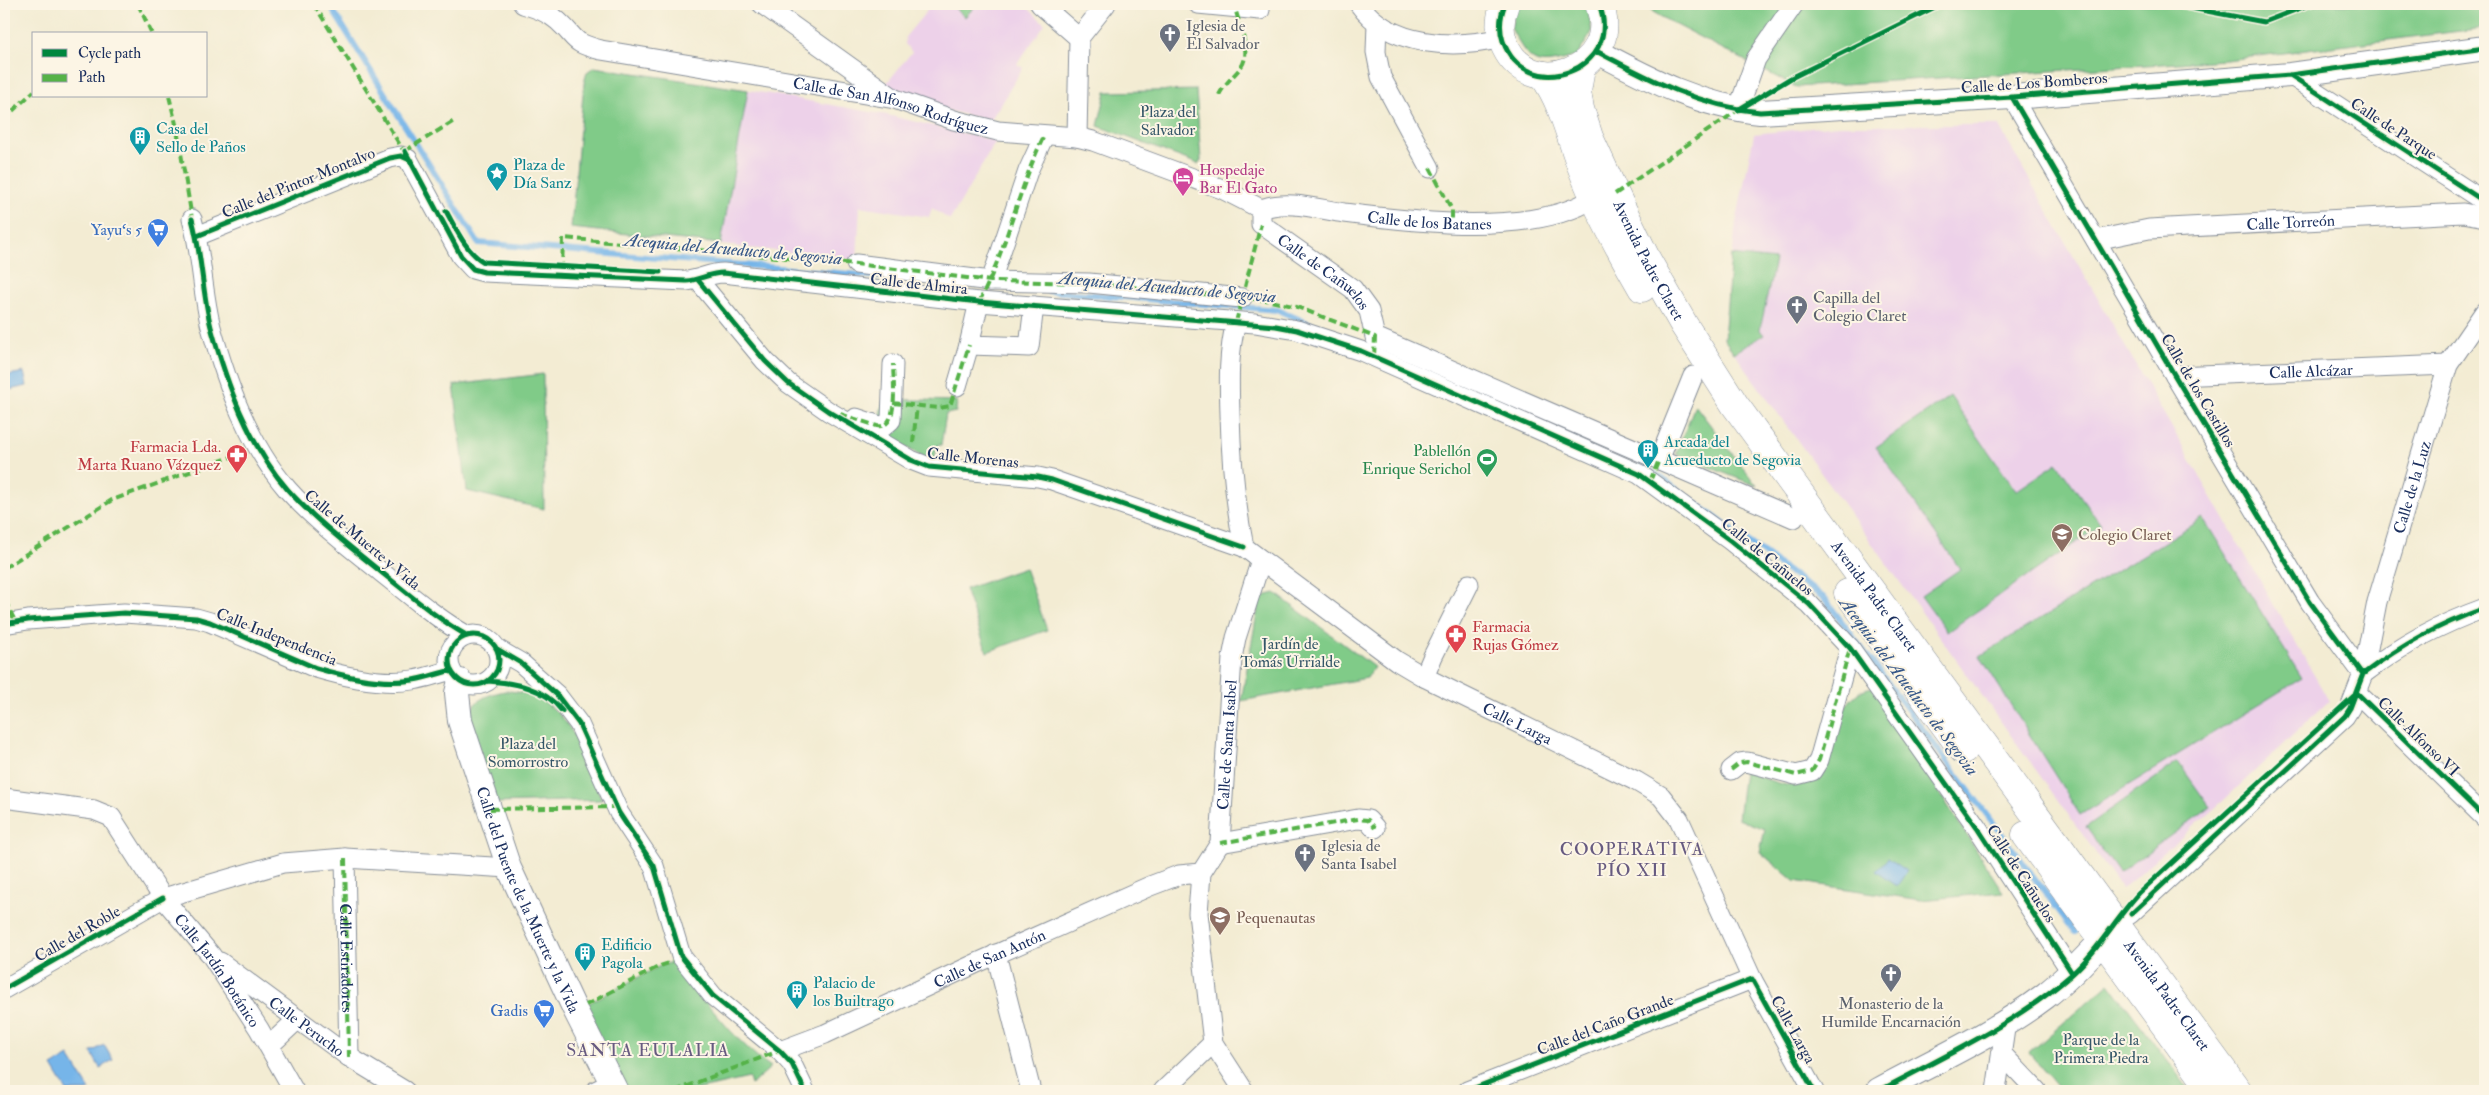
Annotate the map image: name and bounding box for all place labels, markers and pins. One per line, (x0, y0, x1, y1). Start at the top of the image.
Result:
place label: Iglesia de El Salvador (1186, 16, 1259, 54)
church icon: Iglesia de El Salvador (1158, 22, 1182, 53)
place label: Casa del Sello de Paños (156, 119, 246, 157)
building icon: Casa del Sello de Paños (128, 125, 152, 156)
place label: Plaza de Día Sanz (513, 155, 572, 193)
place label: Hospedaje Bar El Gato (1199, 160, 1278, 198)
place icon: Plaza de Día Sanz (485, 161, 509, 192)
hotel icon: Hospedaje Bar El Gato (1171, 166, 1195, 197)
supermarket icon: Yayu‘s 5 (146, 217, 170, 248)
place label: Yayu‘s 5 (91, 220, 142, 240)
place label: Capilla del Colegio Claret (1813, 288, 1906, 326)
church icon: Capilla del Colegio Claret (1785, 294, 1809, 325)
place label: Arcada del Acueducto de Segovia (1663, 432, 1802, 470)
place label: Farmacia Lda. Marta Ruano Vázquez (77, 437, 221, 475)
building icon: Arcada del Acueducto de Segovia (1636, 438, 1660, 469)
place label: Pablellón Enrique Serichol (1362, 441, 1471, 479)
pharmacy icon: Farmacia Lda. Marta Ruano Vázquez (225, 443, 249, 474)
sports icon: Pablellón Enrique Serichol (1475, 447, 1499, 478)
school or university icon: Colegio Claret (2050, 522, 2074, 553)
place label: Colegio Claret (2078, 525, 2171, 545)
place label: Farmacia Rujas Gómez (1472, 617, 1559, 655)
pharmacy icon: Farmacia Rujas Gómez (1444, 623, 1468, 654)
place label: Iglesia de Santa Isabel (1321, 836, 1397, 874)
church icon: Iglesia de Santa Isabel (1293, 842, 1317, 873)
school or university icon: Pequenautas (1208, 905, 1232, 936)
place label: Pequenautas (1236, 908, 1315, 928)
place label: Edificio Pagola (601, 935, 652, 973)
building icon: Edificio Pagola (573, 941, 597, 972)
church icon: Monasterio de la Humilde Encarnación (1879, 962, 1903, 993)
place label: Palacio de los Builtrago (813, 973, 894, 1011)
building icon: Palacio de los Builtrago (785, 979, 809, 1010)
place label: Monasterio de la Humilde Encarnación (1821, 994, 1961, 1032)
supermarket icon: Gadis (532, 998, 556, 1029)
place label: Gadis (490, 1001, 528, 1021)

